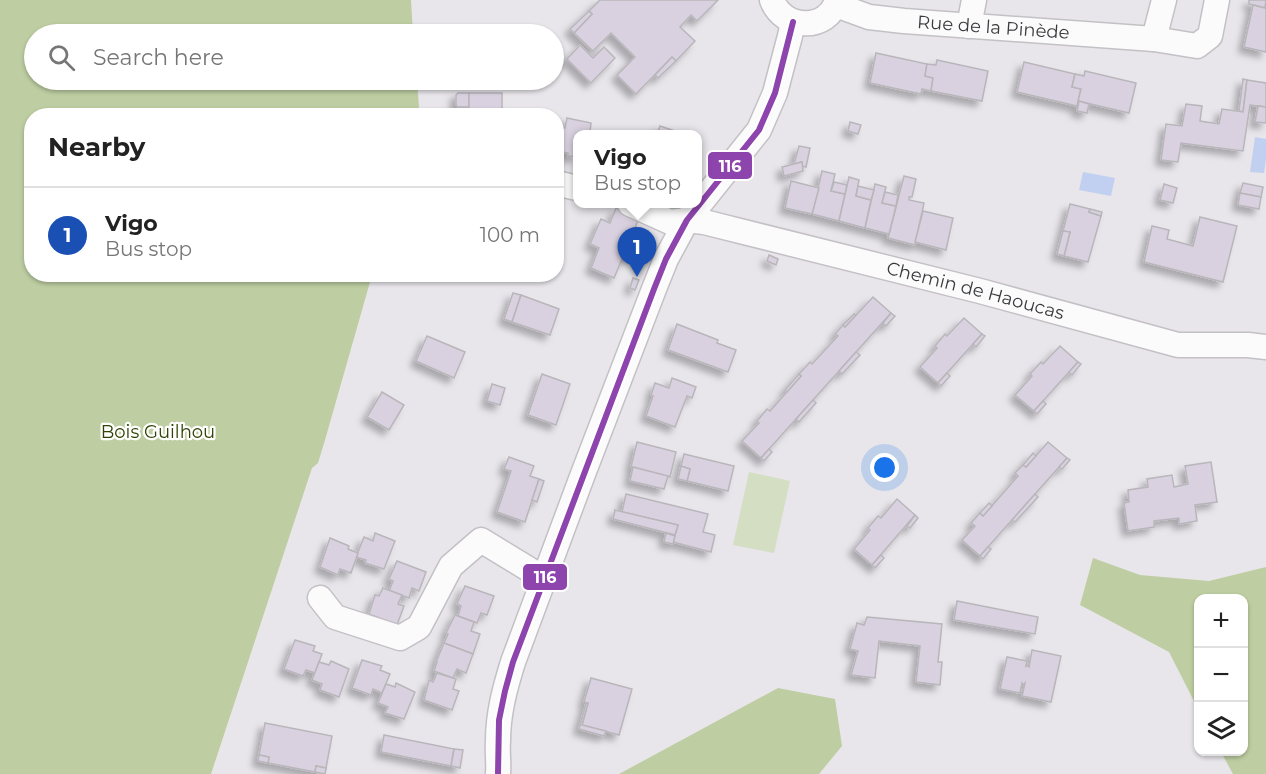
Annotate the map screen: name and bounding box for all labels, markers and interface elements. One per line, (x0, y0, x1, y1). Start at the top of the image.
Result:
street label: Rue de la Pinède (917, 11, 1070, 44)
search box (24, 24, 564, 90)
icon: search (45, 41, 78, 74)
text: Search here (93, 44, 224, 71)
popup (573, 130, 702, 208)
text: Nearby (48, 131, 145, 163)
text: Vigo (594, 144, 647, 171)
line badge: 116 (707, 151, 753, 180)
text: 116 (719, 157, 741, 176)
text: Bus stop (594, 171, 681, 195)
text: Vigo (105, 210, 158, 237)
text: 1 (64, 223, 71, 247)
text: 100 m (480, 223, 540, 247)
pin: 1 (618, 228, 656, 277)
text: Bus stop (105, 237, 192, 261)
street label: Chemin de Haoucas (884, 257, 1067, 324)
park label: Bois Guilhou (101, 421, 215, 443)
your location (870, 453, 899, 482)
line badge: 116 (522, 563, 568, 591)
text: 116 (534, 568, 556, 587)
map controls (1194, 594, 1248, 756)
button: + (1194, 594, 1248, 648)
button: − (1194, 648, 1248, 702)
button: layers (1194, 702, 1248, 756)

